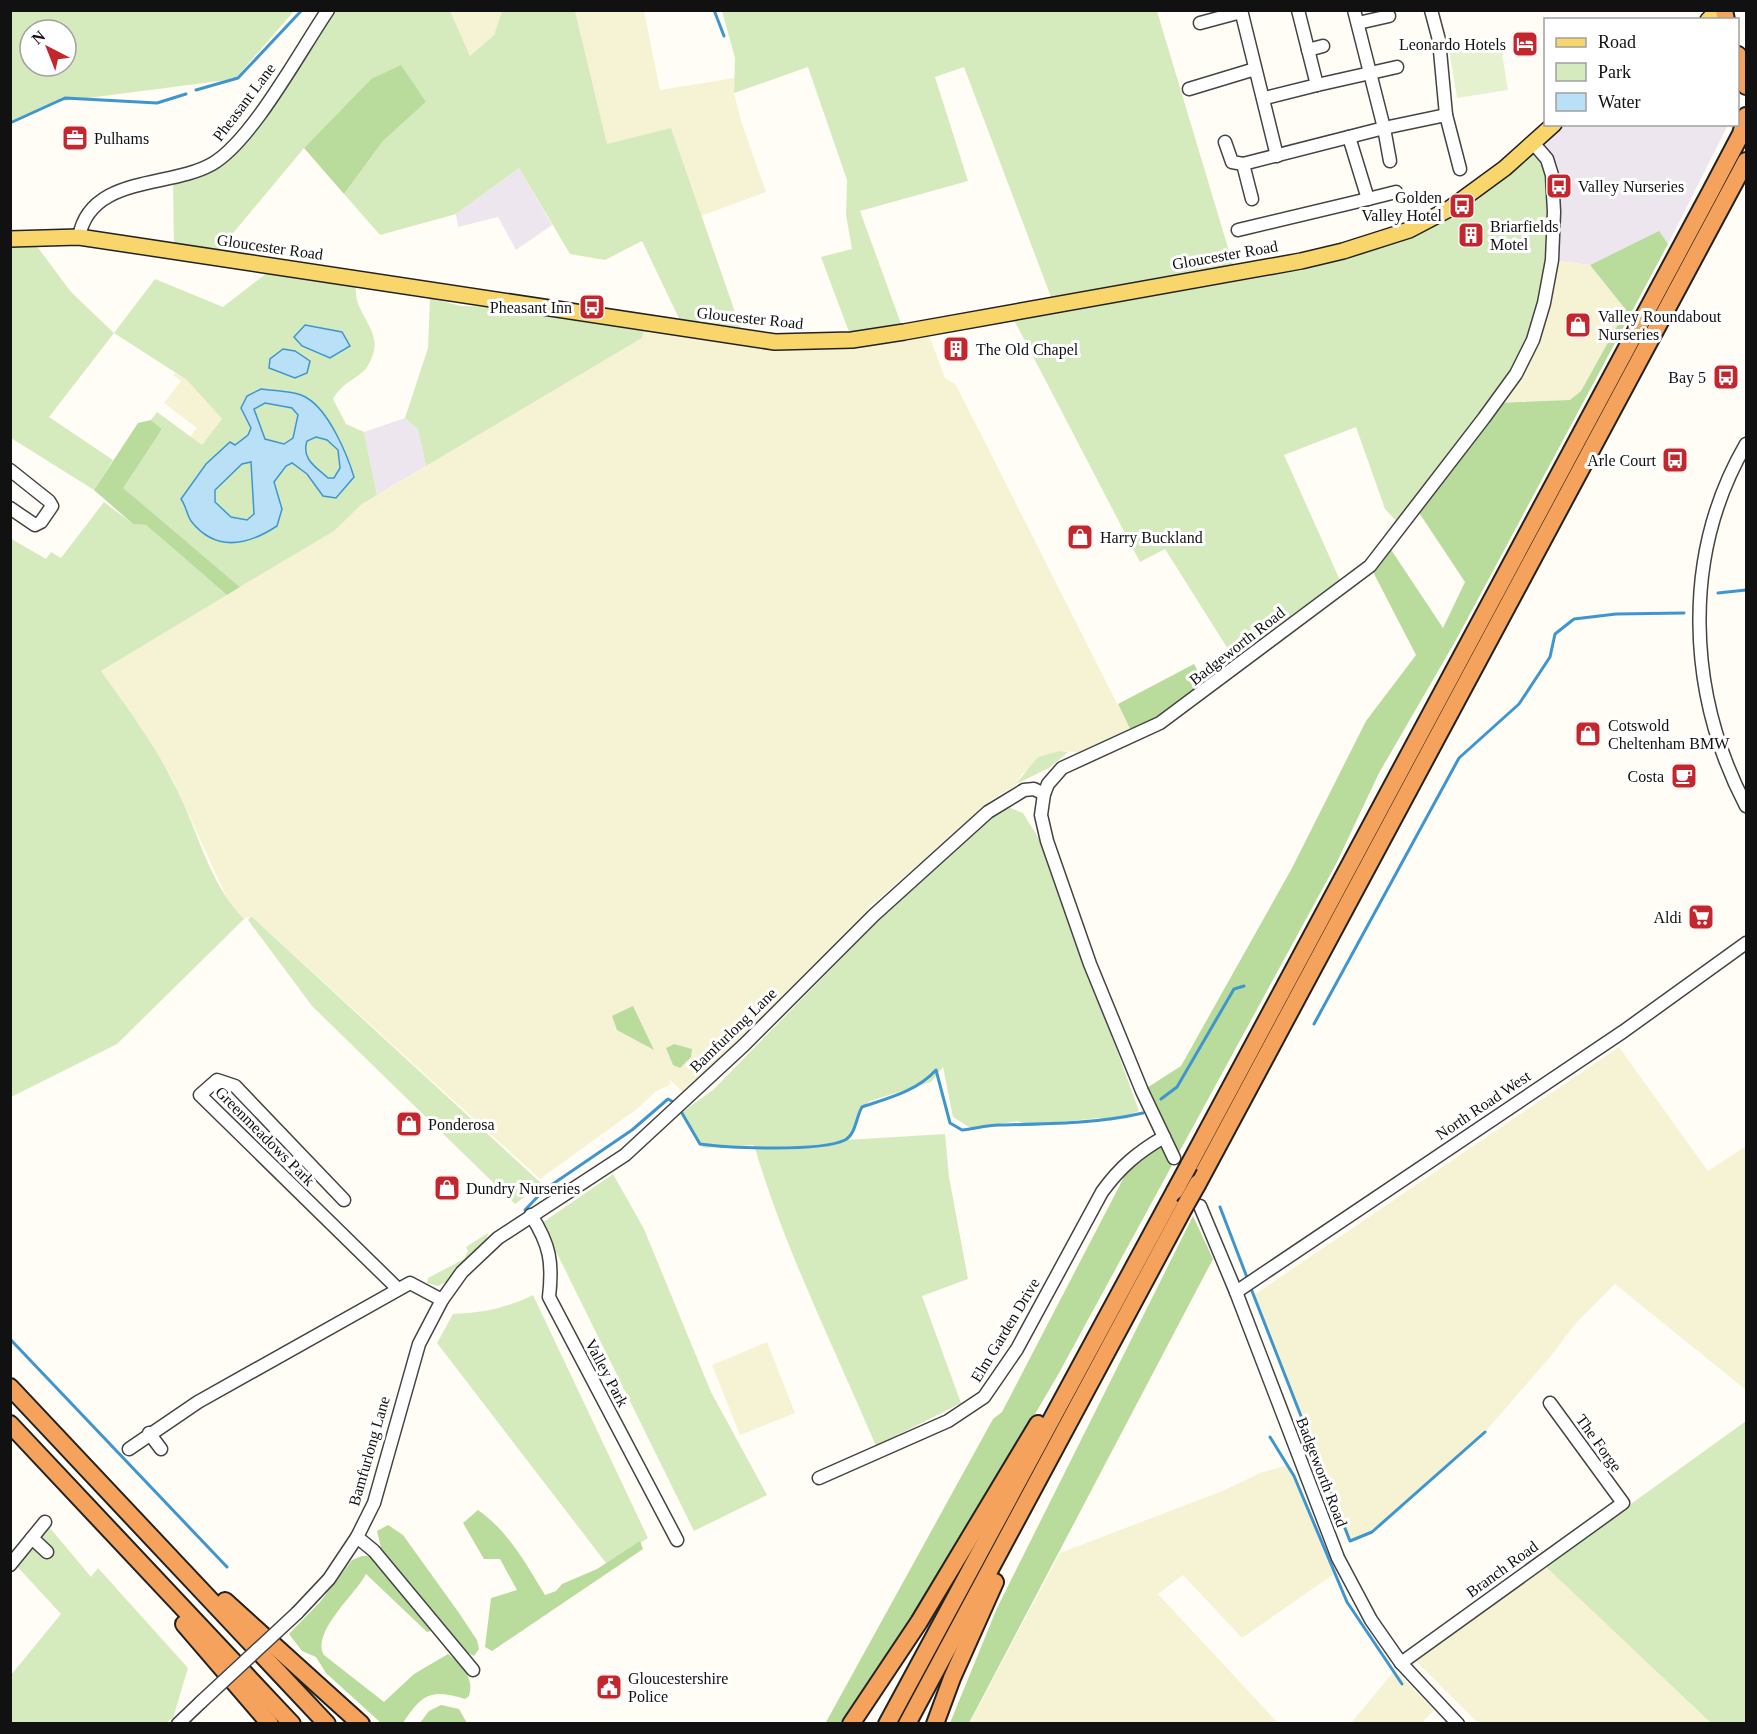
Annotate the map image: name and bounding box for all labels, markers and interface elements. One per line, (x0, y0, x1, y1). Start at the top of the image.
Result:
north arrow (18, 18, 78, 78)
legend (1544, 18, 1739, 126)
text: N (28, 27, 49, 47)
hotel icon: Leonardo Hotels (1510, 29, 1540, 59)
text: Road (1598, 32, 1636, 52)
place label: Leonardo Hotels (1399, 36, 1506, 53)
street label: Pheasant Lane (209, 60, 279, 144)
text: Park (1598, 62, 1631, 82)
text: Water (1598, 92, 1641, 112)
office icon: Pulhams (60, 123, 90, 153)
place label: Pulhams (94, 130, 149, 147)
bus stop icon: Valley Nurseries (1544, 171, 1574, 201)
place label: Valley Nurseries (1578, 178, 1684, 196)
place label: Golden Valley Hotel (1362, 189, 1443, 225)
bus stop icon: Golden Valley Hotel (1447, 191, 1477, 221)
place label: Briarfields Motel (1490, 218, 1558, 253)
building icon: Briarfields Motel (1456, 220, 1486, 250)
street label: Gloucester Road (216, 231, 324, 263)
street label: Gloucester Road (1171, 237, 1279, 273)
bus stop icon: Pheasant Inn (577, 292, 607, 322)
place label: Pheasant Inn (490, 299, 572, 316)
street label: Gloucester Road (696, 304, 804, 332)
place label: Valley Roundabout Nurseries (1598, 308, 1722, 343)
shop icon: Valley Roundabout Nurseries (1563, 310, 1593, 340)
building icon: The Old Chapel (941, 334, 971, 364)
place label: The Old Chapel (976, 341, 1079, 359)
bus stop icon: Bay 5 (1711, 362, 1741, 392)
place label: Bay 5 (1668, 369, 1706, 387)
bus stop icon: Arle Court (1660, 445, 1690, 475)
place label: Arle Court (1587, 452, 1657, 469)
shop icon: Harry Buckland (1065, 522, 1095, 552)
place label: Harry Buckland (1100, 529, 1203, 547)
street label: Badgeworth Road (1186, 604, 1289, 689)
place label: Cotswold Cheltenham BMW (1608, 717, 1730, 752)
shop icon: Cotswold Cheltenham BMW (1573, 719, 1603, 749)
cafe icon: Costa (1669, 761, 1699, 791)
place label: Costa (1628, 768, 1664, 785)
supermarket icon: Aldi (1686, 902, 1716, 932)
place label: Aldi (1654, 909, 1683, 926)
street label: Bamfurlong Lane (686, 985, 780, 1076)
street label: North Road West (1432, 1067, 1534, 1143)
street label: Greenmeadows Park (212, 1083, 318, 1189)
shop icon: Ponderosa (394, 1109, 424, 1139)
place label: Ponderosa (428, 1116, 495, 1133)
shop icon: Dundry Nurseries (432, 1173, 462, 1203)
place label: Dundry Nurseries (466, 1180, 580, 1198)
street label: Elm Garden Drive (967, 1275, 1043, 1385)
street label: Valley Park (581, 1336, 632, 1410)
street label: Bamfurlong Lane (345, 1394, 394, 1508)
street label: The Forge (1572, 1411, 1625, 1475)
street label: Badgeworth Road (1292, 1415, 1351, 1530)
street label: Branch Road (1463, 1537, 1541, 1601)
place label: Gloucestershire Police (628, 1670, 728, 1705)
public building icon: Gloucestershire Police (594, 1672, 624, 1702)

